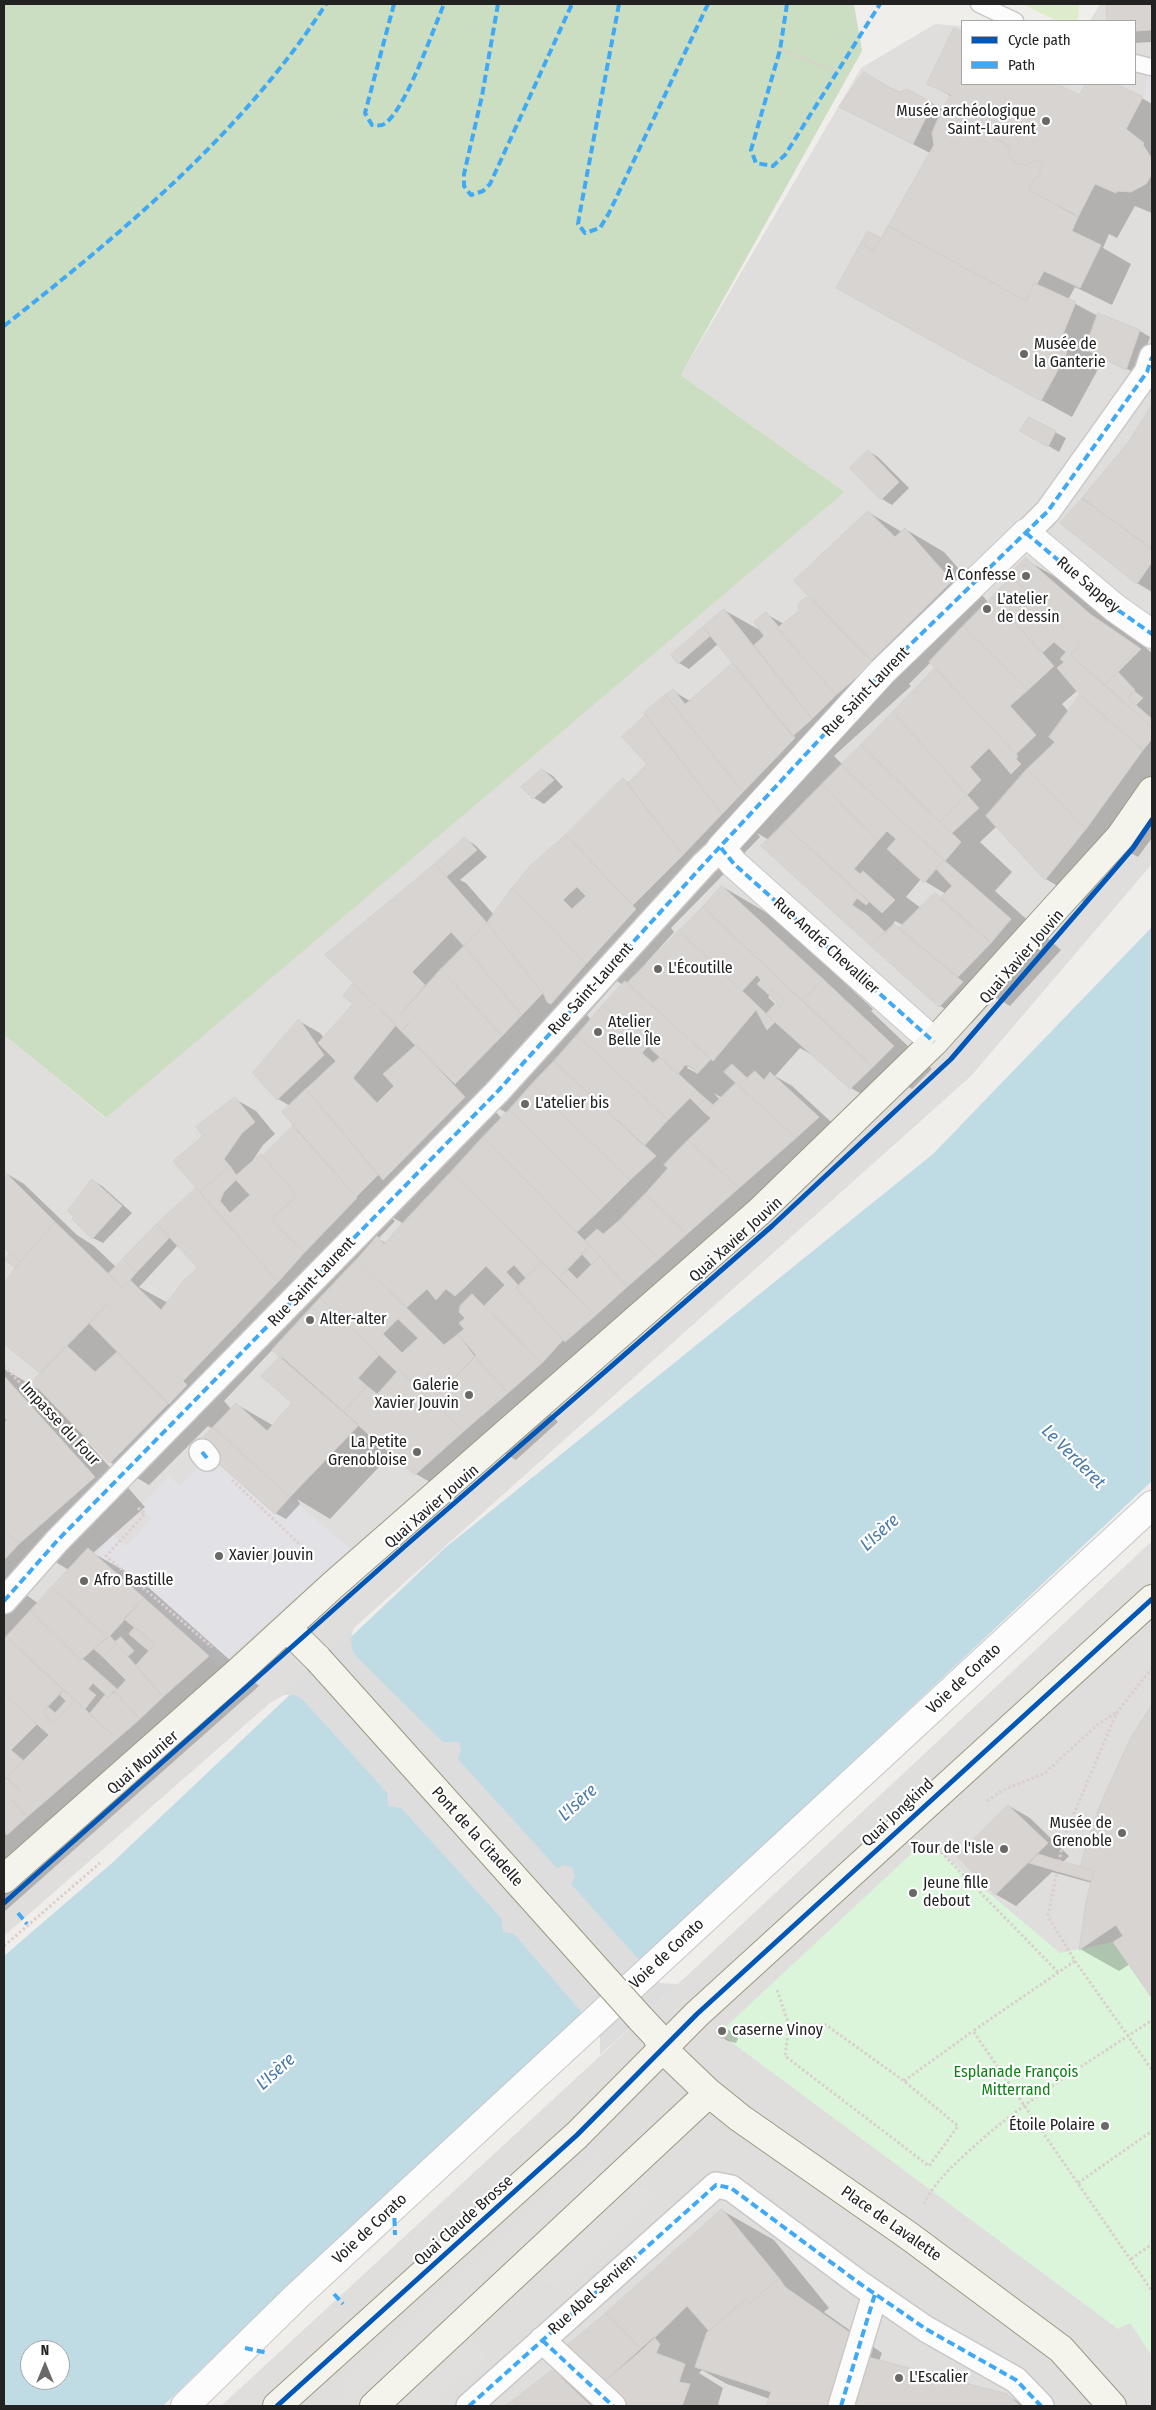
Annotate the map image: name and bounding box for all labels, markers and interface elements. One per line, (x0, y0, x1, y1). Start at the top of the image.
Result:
legend (961, 20, 1136, 85)
text: Cycle path (1008, 31, 1071, 49)
text: Path (1008, 56, 1035, 74)
place label: Musée archéologique Saint-Laurent (896, 102, 1036, 140)
marker: Musée archéologique Saint-Laurent (1040, 115, 1052, 127)
place label: Musée de la Ganterie (1034, 335, 1106, 373)
marker: Musée de la Ganterie (1018, 348, 1030, 360)
street label: Rue Sappey (1053, 553, 1123, 617)
place label: À Confesse (945, 566, 1016, 586)
marker: À Confesse (1020, 570, 1032, 582)
place label: L'atelier de dessin (997, 590, 1060, 628)
marker: L'atelier de dessin (981, 603, 993, 615)
street label: Rue Saint-Laurent (818, 643, 914, 741)
street label: Rue André Chevallier (769, 893, 883, 999)
street label: Quai Xavier Jouvin (976, 906, 1068, 1008)
street label: Rue Saint-Laurent (545, 939, 637, 1039)
place label: L'Écoutille (668, 959, 733, 979)
marker: L'Écoutille (652, 963, 664, 975)
place label: Atelier Belle Île (608, 1013, 661, 1051)
marker: Atelier Belle Île (592, 1026, 604, 1038)
place label: L'atelier bis (535, 1094, 609, 1114)
marker: L'atelier bis (519, 1098, 531, 1110)
street label: Quai Xavier Jouvin (686, 1193, 786, 1287)
street label: Rue Saint-Laurent (264, 1233, 360, 1331)
place label: Alter-alter (320, 1310, 387, 1330)
marker: Alter-alter (304, 1314, 316, 1326)
place label: Galerie Xavier Jouvin (375, 1376, 459, 1414)
street label: Impasse du Four (16, 1378, 104, 1470)
marker: Galerie Xavier Jouvin (463, 1389, 475, 1401)
water label: Le Verderet (1037, 1421, 1109, 1493)
place label: La Petite Grenobloise (328, 1433, 407, 1471)
marker: La Petite Grenobloise (411, 1446, 423, 1458)
street label: Quai Xavier Jouvin (381, 1461, 483, 1553)
water label: L'Isère (856, 1510, 904, 1556)
place label: Xavier Jouvin (229, 1546, 313, 1566)
marker: Xavier Jouvin (213, 1550, 225, 1562)
place label: Afro Bastille (94, 1571, 173, 1591)
marker: Afro Bastille (78, 1575, 90, 1587)
street label: Voie de Corato (923, 1640, 1005, 1718)
street label: Quai Mounier (103, 1727, 183, 1799)
street label: Quai Jongkind (858, 1775, 938, 1851)
water label: L'Isère (554, 1780, 602, 1826)
street label: Pont de la Citadelle (427, 1783, 527, 1891)
place label: Musée de Grenoble (1049, 1814, 1112, 1852)
marker: Musée de Grenoble (1116, 1827, 1128, 1839)
place label: Tour de l'Isle (911, 1839, 994, 1859)
marker: Tour de l'Isle (998, 1843, 1010, 1855)
place label: Jeune fille debout (923, 1874, 988, 1912)
marker: Jeune fille debout (907, 1887, 919, 1899)
street label: Voie de Corato (626, 1915, 708, 1993)
place label: caserne Vinoy (732, 2021, 823, 2041)
marker: caserne Vinoy (716, 2025, 728, 2037)
water label: L'Isère (252, 2049, 300, 2095)
park label: Esplanade François Mitterrand (954, 2063, 1078, 2101)
place label: Étoile Polaire (1009, 2116, 1095, 2136)
marker: Étoile Polaire (1099, 2120, 1111, 2132)
street label: Quai Claude Brosse (411, 2172, 517, 2270)
street label: Place de Lavalette (837, 2182, 945, 2266)
street label: Voie de Corato (329, 2190, 411, 2268)
street label: Rue Abel Servien (545, 2251, 639, 2339)
north arrow (20, 2340, 70, 2390)
text: N (41, 2342, 49, 2359)
place label: L'Escalier (909, 2368, 968, 2388)
marker: L'Escalier (893, 2372, 905, 2384)

